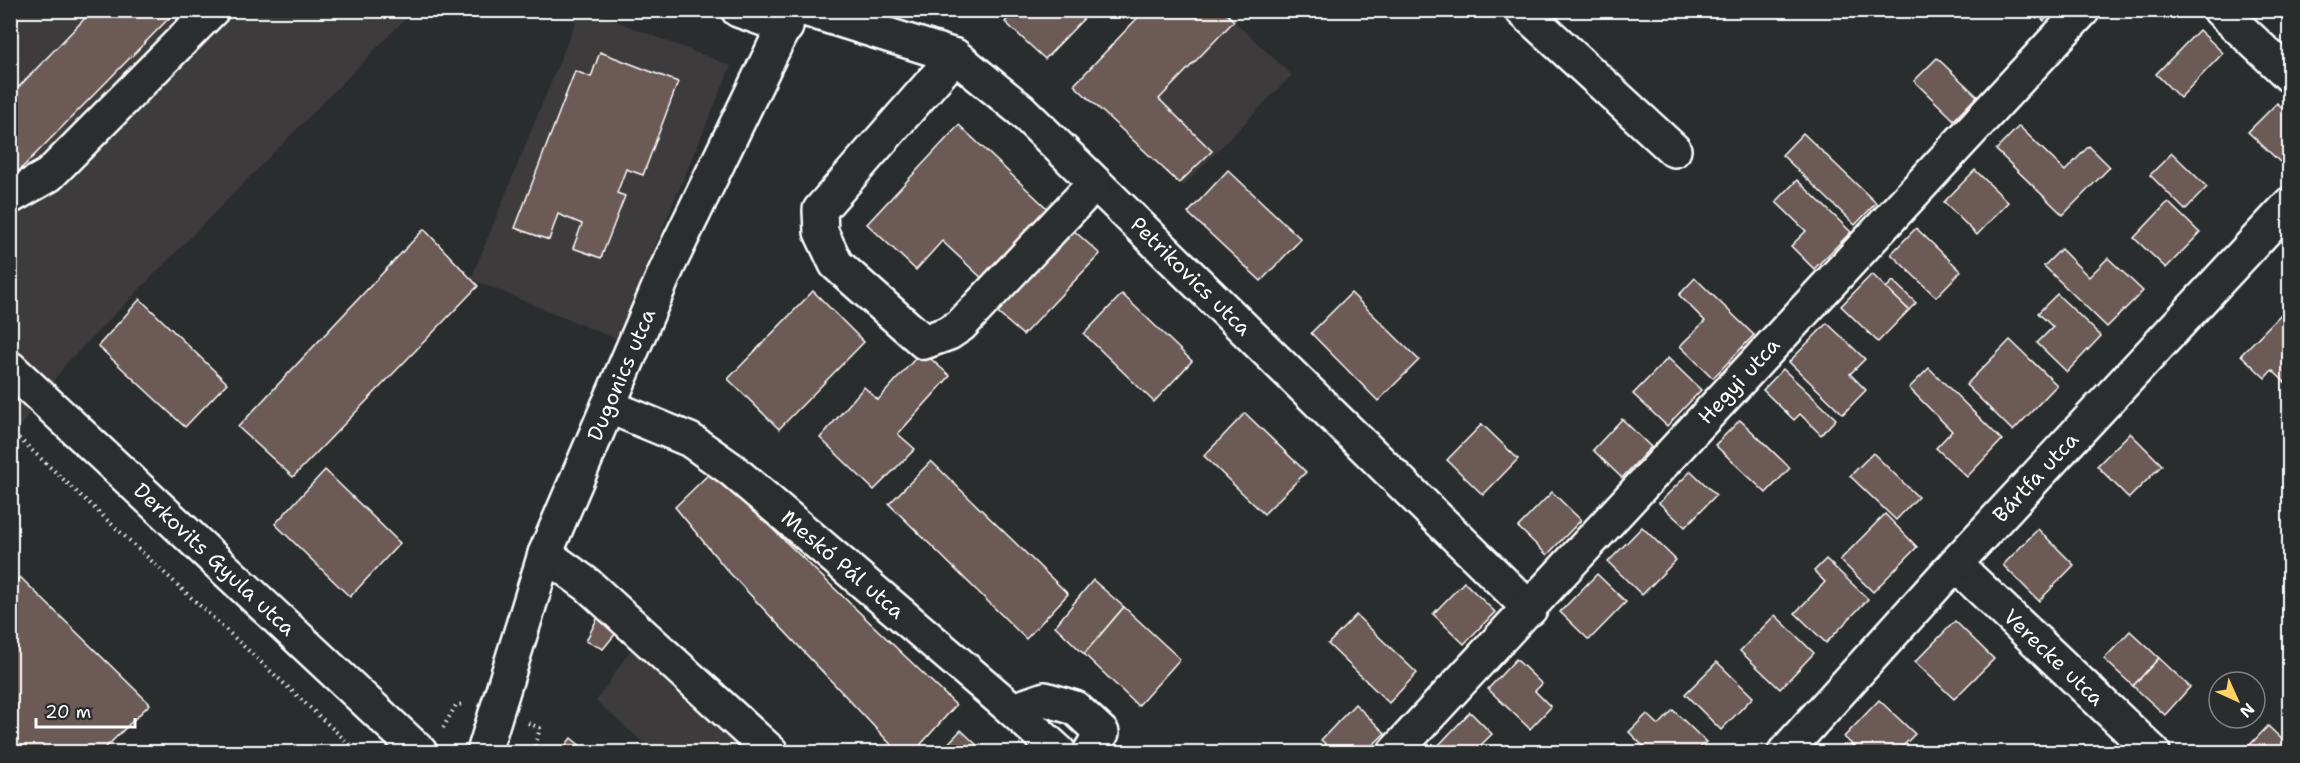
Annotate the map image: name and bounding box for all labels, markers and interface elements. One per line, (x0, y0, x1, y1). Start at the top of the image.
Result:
street label: Petrikovics utca (1124, 211, 1257, 342)
street label: Dugonics utca (581, 304, 662, 445)
street label: Hegyi utca (1692, 332, 1786, 430)
street label: Bártfa utca (1987, 426, 2085, 528)
street label: Derkovits Gyula utca (127, 477, 301, 642)
street label: Meskó Pál utca (775, 504, 910, 625)
street label: Verecke utca (1997, 603, 2110, 712)
north arrow (2207, 670, 2267, 730)
scale bar (36, 691, 135, 729)
text: N (2235, 698, 2259, 722)
text: 20 m (45, 700, 91, 724)

